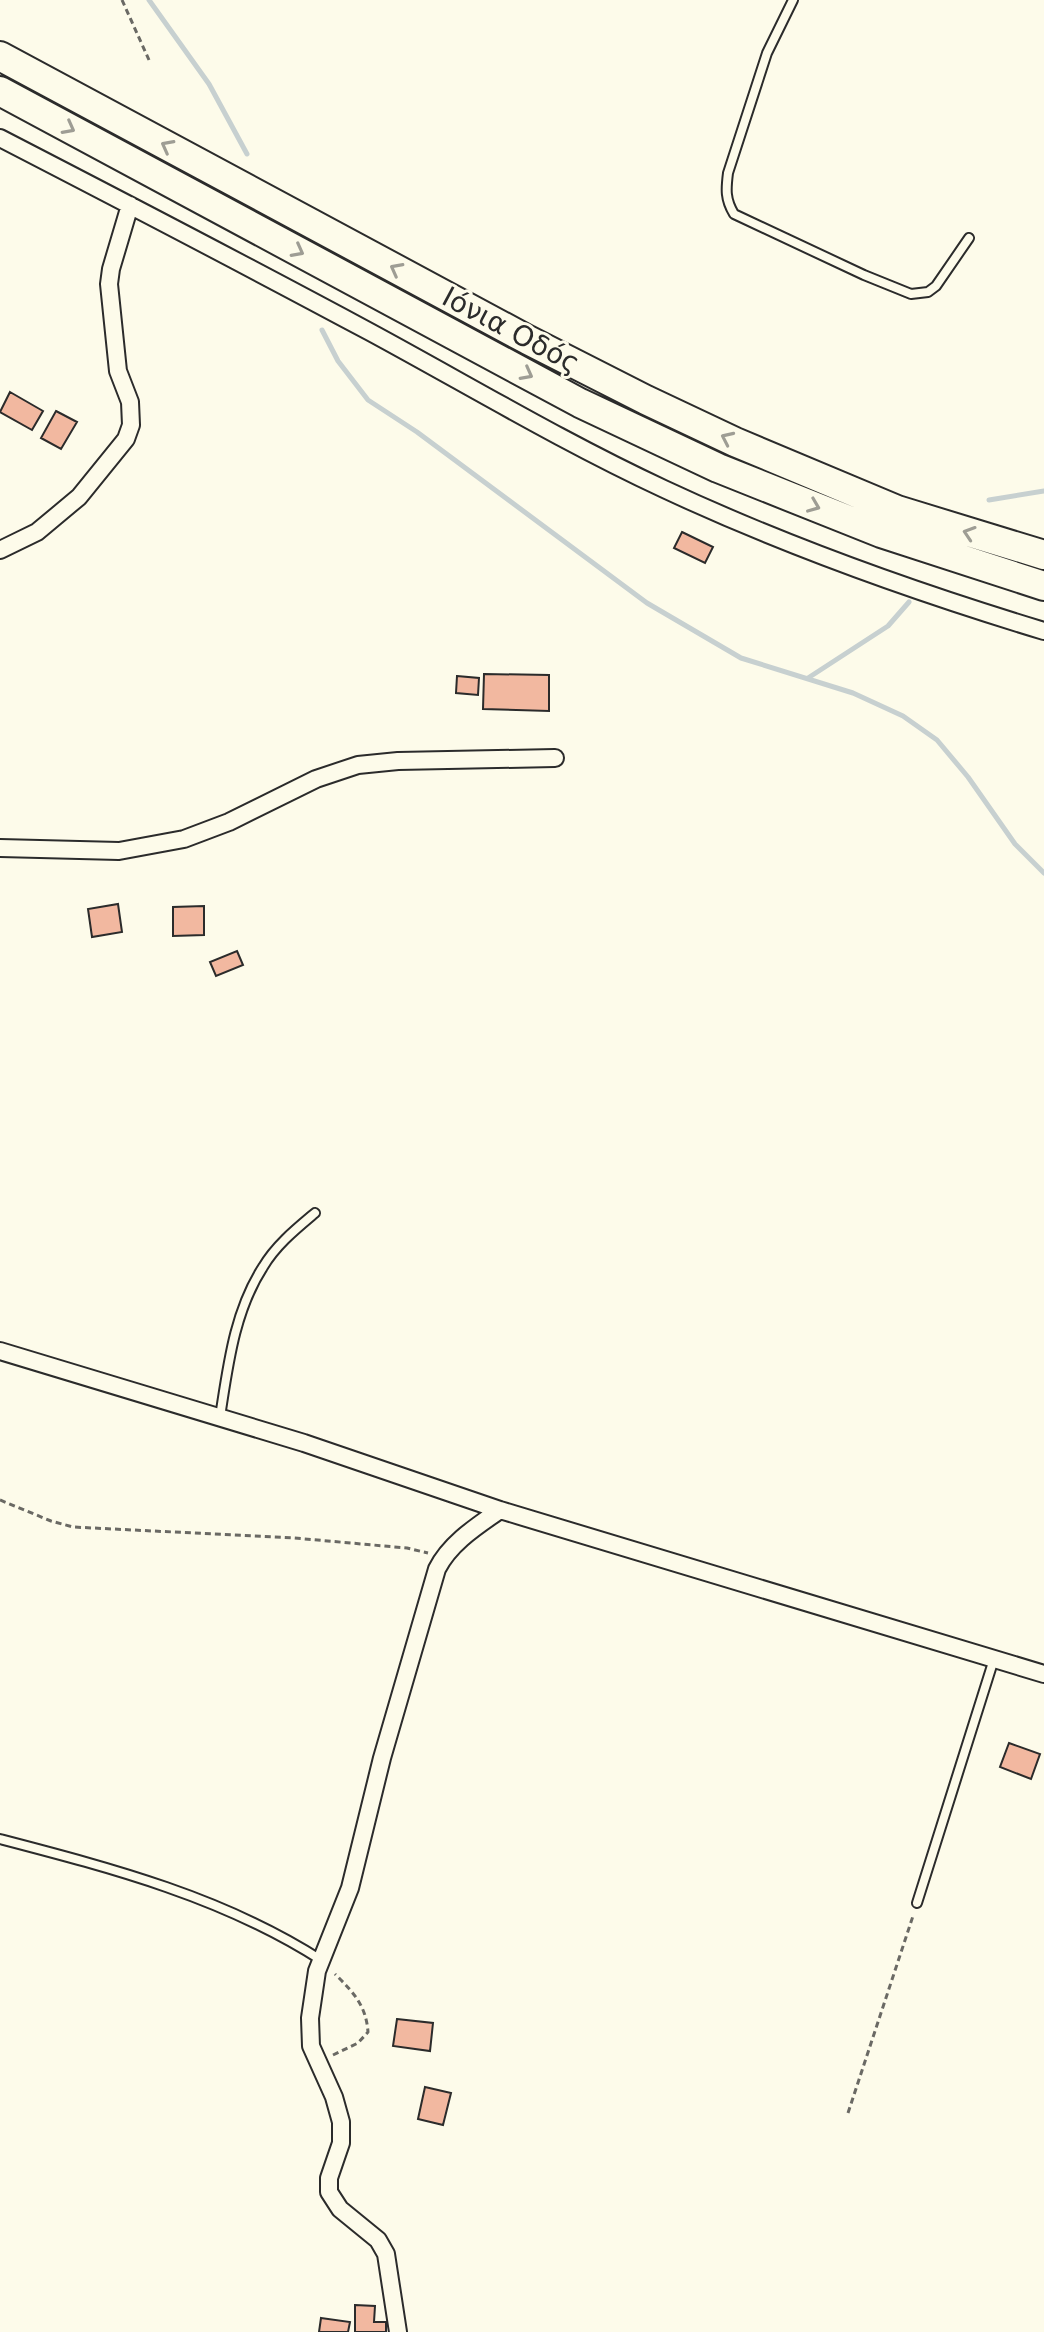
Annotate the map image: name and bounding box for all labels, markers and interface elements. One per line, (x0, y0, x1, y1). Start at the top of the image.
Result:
one-way arrow (60, 119, 75, 134)
one-way arrow (161, 140, 176, 155)
one-way arrow (289, 242, 304, 257)
one-way arrow (390, 263, 405, 278)
street label: Ιόνια Οδός (437, 280, 585, 380)
one-way arrow (519, 365, 533, 380)
one-way arrow (721, 432, 736, 448)
one-way arrow (806, 496, 820, 513)
one-way arrow (963, 527, 977, 543)

